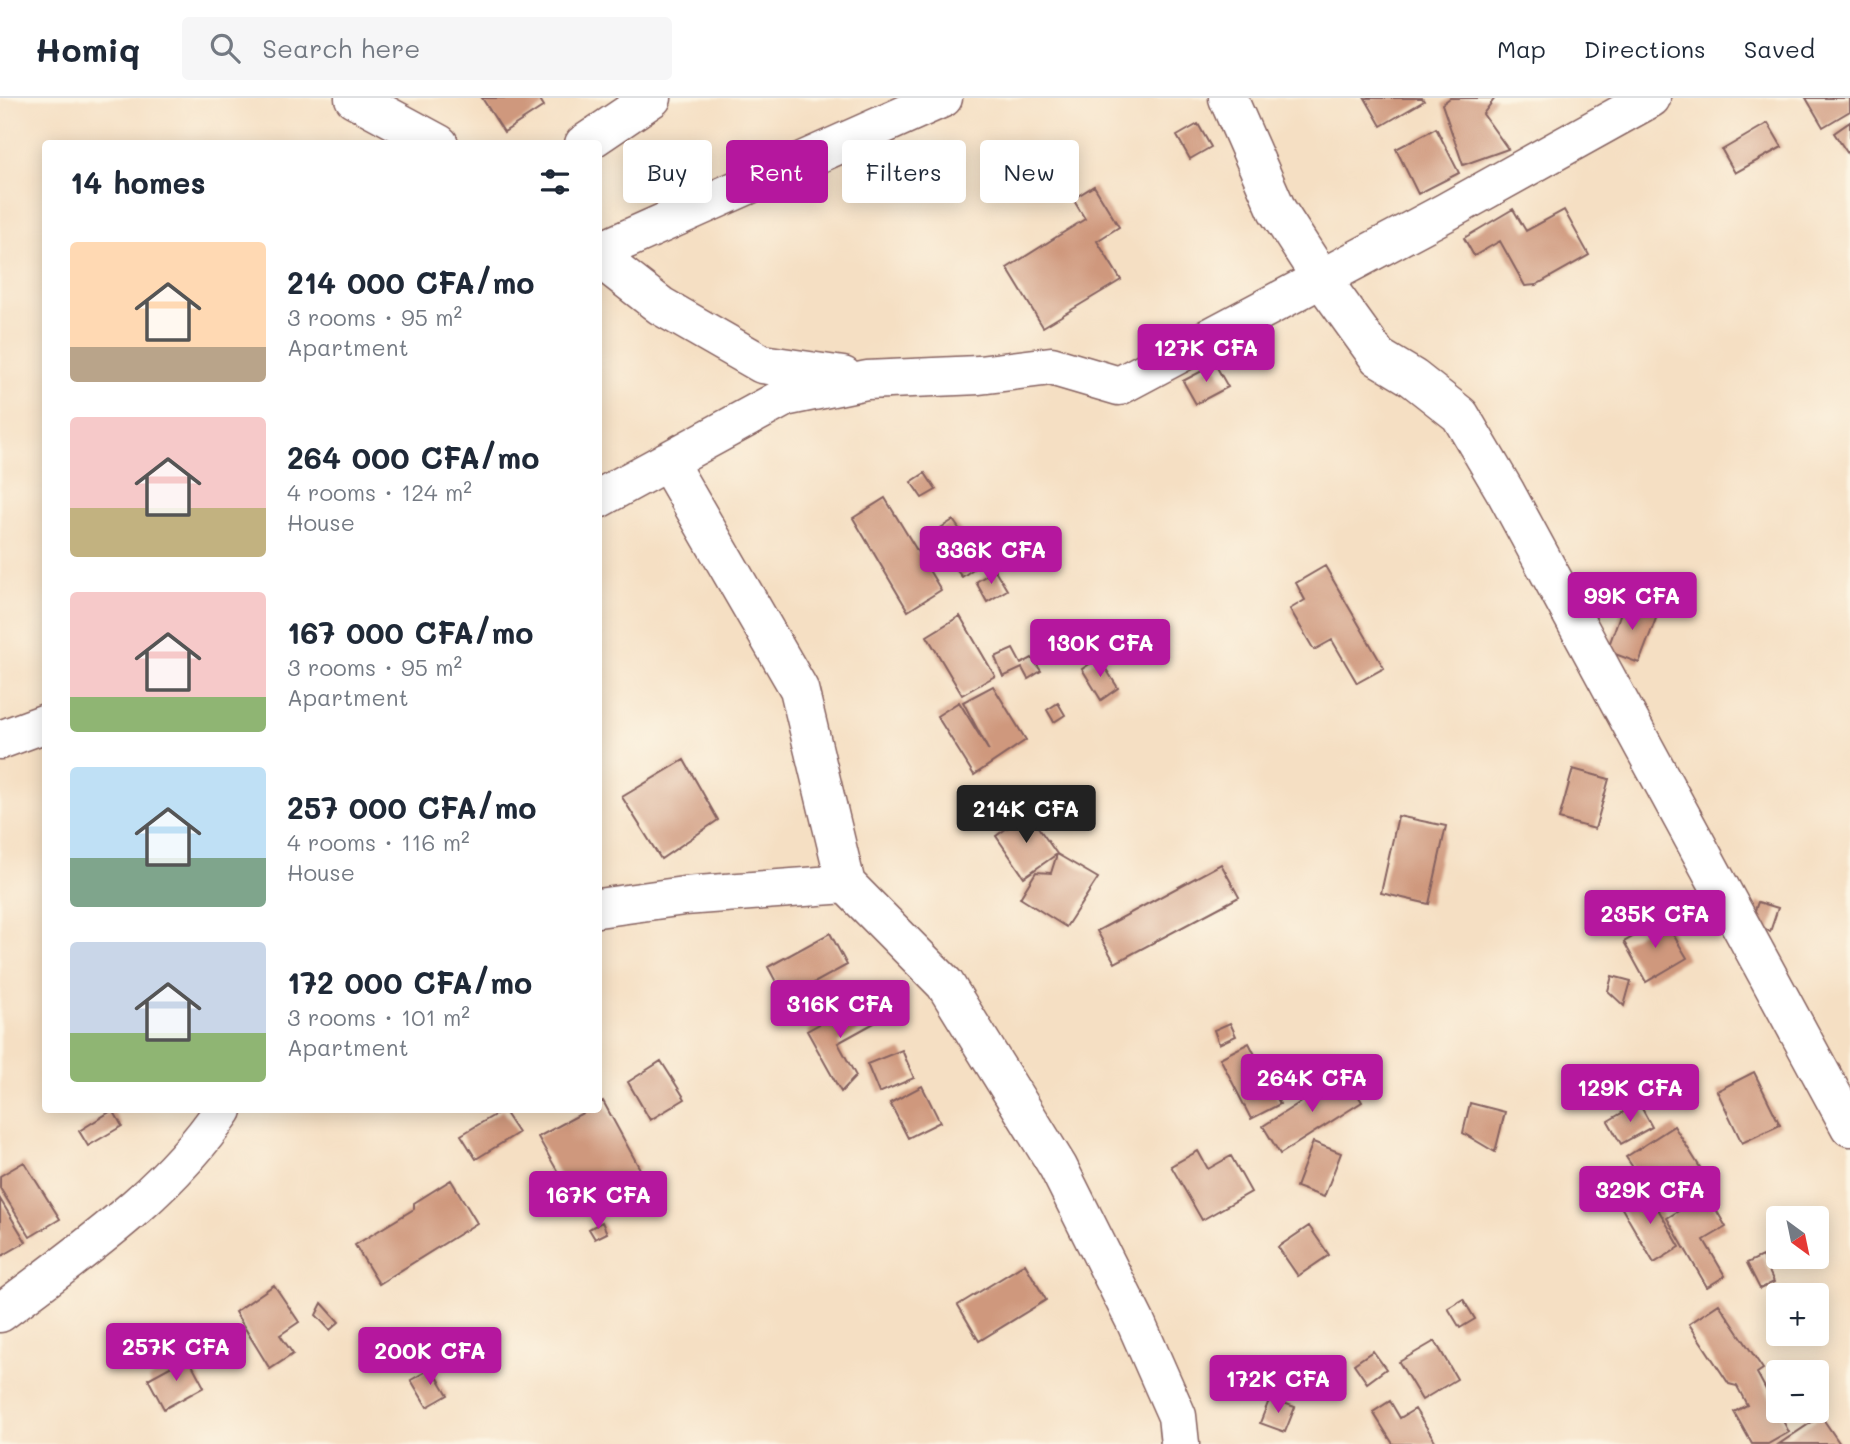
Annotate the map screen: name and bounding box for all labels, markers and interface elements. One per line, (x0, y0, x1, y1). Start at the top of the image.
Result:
search box (182, 17, 672, 80)
text: Homiq (35, 27, 140, 70)
icon: search (206, 29, 244, 67)
text: Search here (262, 31, 420, 65)
text: Map (1497, 33, 1546, 64)
text: Directions (1584, 33, 1706, 64)
text: Saved (1744, 33, 1815, 64)
chip: Buy (623, 140, 712, 203)
chip: Rent (726, 140, 828, 203)
chip: Filters (842, 140, 966, 203)
chip: New (980, 140, 1079, 203)
text: 14 homes (70, 162, 206, 202)
icon: filters (536, 163, 574, 201)
text: 214 000 CFA/mo (287, 262, 535, 302)
icon: home (126, 270, 210, 354)
text: 3 rooms · 95 m² (287, 302, 462, 332)
pin: 127K CFA (1134, 324, 1278, 384)
text: Apartment (287, 332, 409, 362)
text: 127K CFA (1154, 332, 1258, 362)
text: 264 000 CFA/mo (287, 437, 539, 477)
icon: home (126, 445, 210, 529)
text: 4 rooms · 124 m² (287, 477, 472, 507)
text: House (287, 507, 355, 537)
pin: 336K CFA (919, 526, 1063, 586)
text: 336K CFA (936, 534, 1046, 564)
pin: 99K CFA (1567, 573, 1697, 632)
text: 99K CFA (1584, 580, 1680, 610)
text: 167 000 CFA/mo (287, 612, 534, 652)
icon: home (126, 620, 210, 704)
pin: 130K CFA (1028, 620, 1172, 679)
text: 130K CFA (1046, 627, 1154, 657)
text: 3 rooms · 95 m² (287, 652, 462, 682)
text: Apartment (287, 682, 409, 712)
pin: 214K CFA (954, 786, 1098, 845)
text: 257 000 CFA/mo (287, 787, 536, 827)
text: 214K CFA (973, 793, 1079, 823)
icon: home (126, 795, 210, 879)
text: 4 rooms · 116 m² (287, 827, 470, 857)
text: House (287, 857, 355, 887)
pin: 235K CFA (1583, 890, 1727, 950)
text: 235K CFA (1600, 898, 1710, 928)
text: 172 000 CFA/mo (287, 962, 532, 1002)
icon: home (126, 970, 210, 1054)
pin: 316K CFA (768, 981, 912, 1040)
text: 316K CFA (787, 988, 893, 1018)
text: 3 rooms · 101 m² (287, 1002, 470, 1032)
text: Apartment (287, 1032, 409, 1062)
pin: 264K CFA (1240, 1054, 1384, 1114)
text: 264K CFA (1257, 1062, 1367, 1092)
pin: 129K CFA (1558, 1065, 1702, 1124)
text: 129K CFA (1577, 1072, 1683, 1102)
pin: 329K CFA (1578, 1166, 1722, 1226)
pin: 167K CFA (526, 1172, 670, 1231)
text: 329K CFA (1595, 1174, 1705, 1204)
text: 167K CFA (545, 1179, 651, 1209)
north arrow (1766, 1206, 1829, 1269)
map controls (1766, 1206, 1829, 1423)
button: + (1766, 1283, 1829, 1346)
pin: 257K CFA (104, 1324, 248, 1383)
pin: 200K CFA (358, 1328, 502, 1387)
text: 257K CFA (122, 1331, 230, 1361)
text: 200K CFA (374, 1335, 486, 1365)
pin: 172K CFA (1206, 1356, 1350, 1415)
button: − (1766, 1360, 1829, 1423)
text: 172K CFA (1226, 1363, 1330, 1393)

